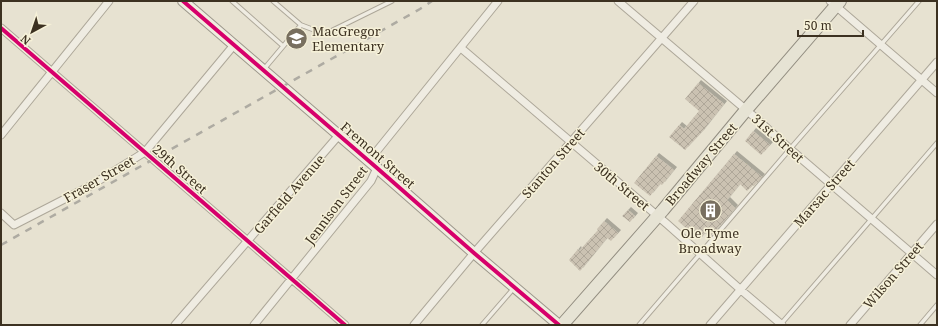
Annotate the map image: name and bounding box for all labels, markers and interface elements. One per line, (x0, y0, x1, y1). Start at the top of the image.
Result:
north arrow (12, 12, 52, 52)
scale bar (798, 12, 863, 38)
text: 50 m (804, 17, 832, 34)
place label: MacGregor Elementary (312, 22, 385, 55)
school or university icon: MacGregor Elementary (284, 25, 310, 51)
text: N (17, 31, 33, 49)
street label: 31st Street (748, 110, 808, 167)
street label: Fremont Street (337, 118, 419, 193)
street label: Broadway Street (661, 119, 741, 209)
street label: Stanton Street (518, 124, 589, 202)
street label: 29th Street (149, 140, 212, 198)
street label: Garfield Avenue (249, 150, 329, 238)
street label: Fraser Street (60, 151, 138, 207)
street label: Marsac Street (789, 155, 859, 231)
street label: 30th Street (591, 158, 654, 215)
street label: Jennison Street (300, 162, 372, 249)
building icon: Ole Tyme Broadway (697, 198, 723, 224)
place label: Ole Tyme Broadway (678, 224, 742, 257)
street label: Wilson Street (859, 237, 927, 312)

